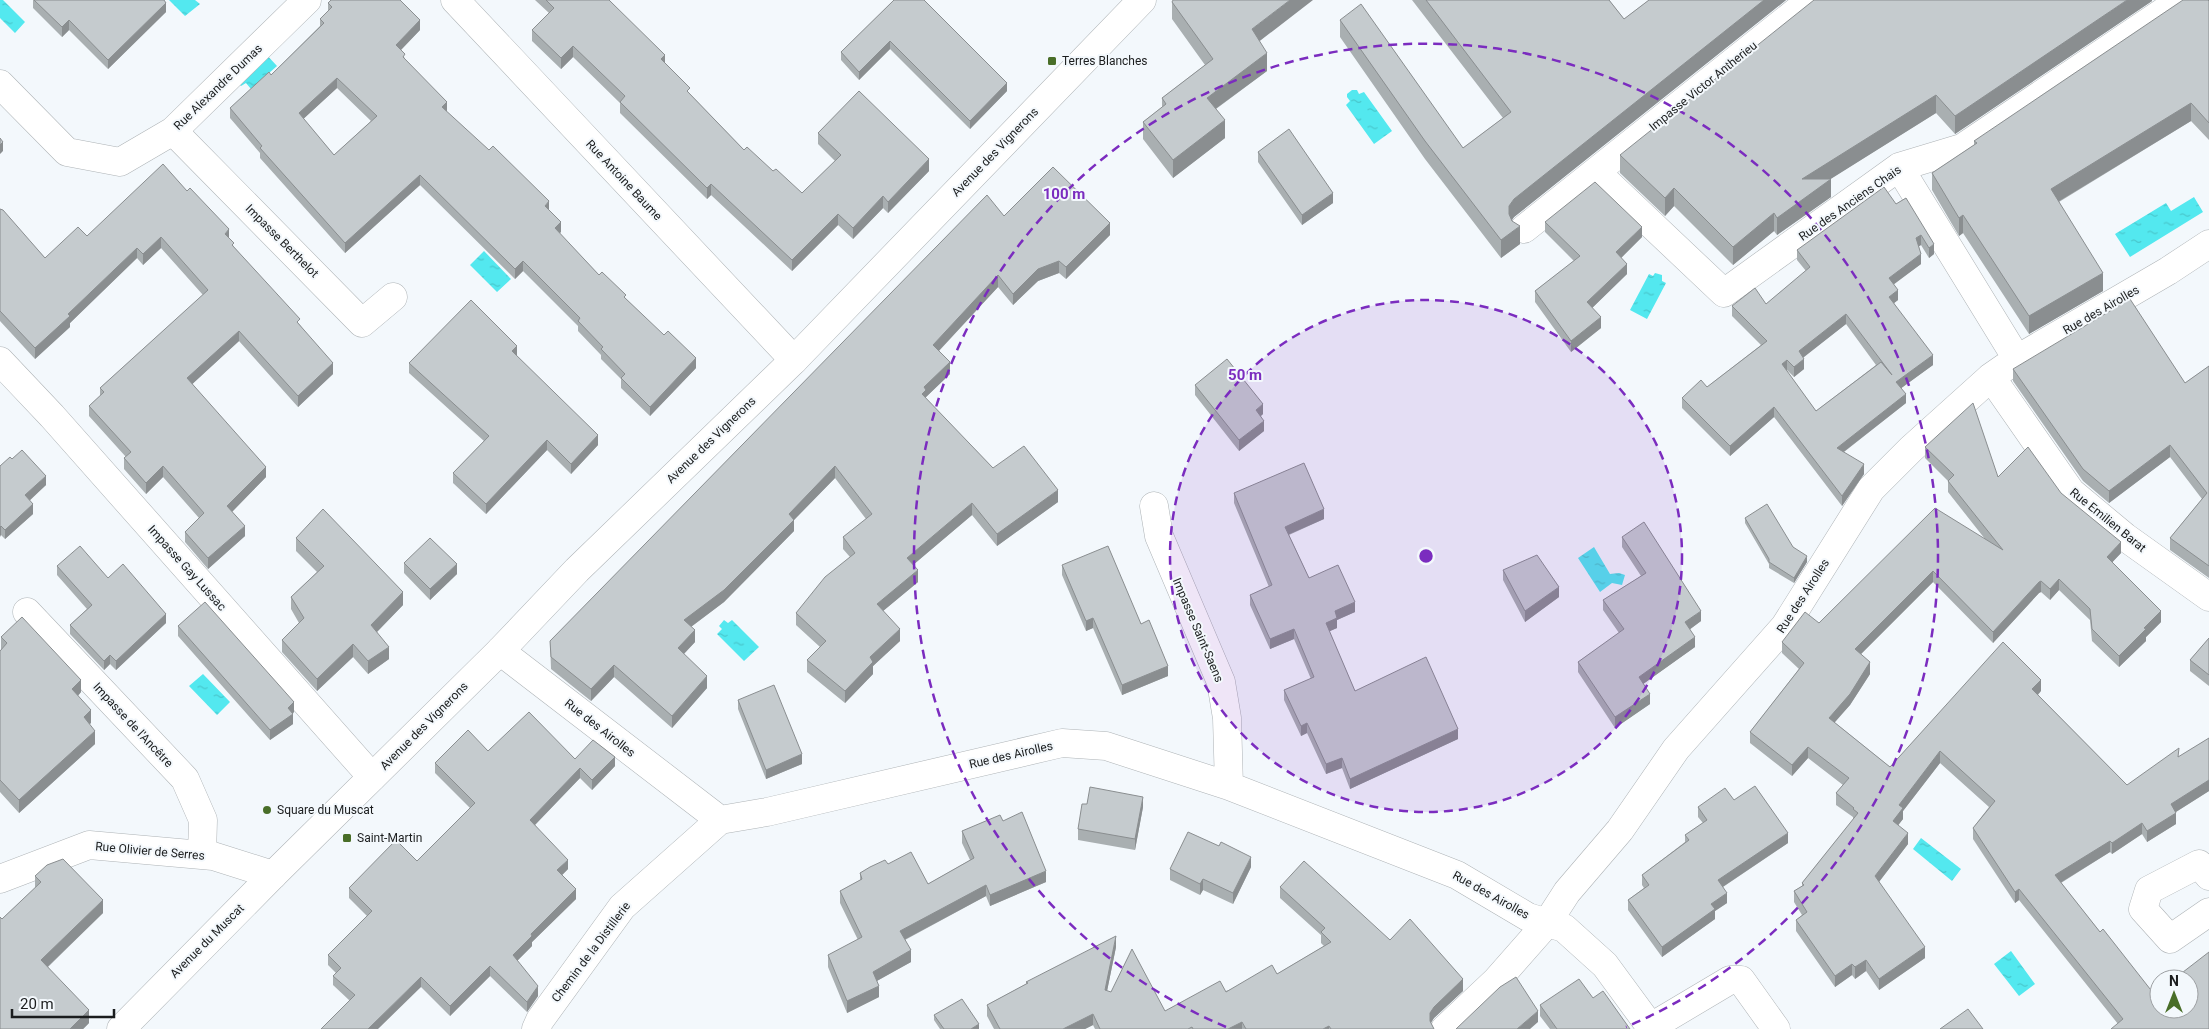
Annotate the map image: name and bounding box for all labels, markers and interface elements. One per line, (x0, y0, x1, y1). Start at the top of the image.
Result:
street label: Impasse Victor Antherieu (1646, 38, 1760, 134)
street label: Rue Alexandre Dumas (171, 41, 265, 133)
place label: Terres Blanches (1062, 54, 1148, 68)
marker: Terres Blanches (1046, 55, 1058, 67)
street label: Avenue des Vignerons (949, 105, 1041, 199)
street label: Rue Antoine Baume (583, 137, 665, 223)
street label: Rue des Anciens Chais (1796, 162, 1904, 244)
text: 100 m (1043, 185, 1085, 203)
street label: Impasse Berthelot (243, 202, 321, 280)
street label: Rue des Airolles (2060, 283, 2142, 337)
text: 50 m (1228, 366, 1262, 384)
street label: Avenue des Vignerons (664, 394, 758, 486)
street label: Rue Emilien Barat (2067, 485, 2149, 555)
street label: Impasse Gay Lussac (145, 522, 229, 614)
centre of rings (1417, 547, 1435, 565)
street label: Rue des Airolles (1774, 556, 1832, 636)
street label: Impasse Saint-Saens (1170, 576, 1226, 684)
street label: Avenue des Vignerons (377, 679, 471, 773)
street label: Impasse de l'Ancêtre (90, 680, 176, 770)
street label: Rue des Airolles (562, 696, 638, 760)
street label: Rue des Airolles (968, 739, 1054, 771)
place label: Square du Muscat (277, 803, 374, 817)
marker: Square du Muscat (261, 804, 273, 816)
place label: Saint-Martin (357, 831, 422, 845)
marker: Saint-Martin (341, 832, 353, 844)
street label: Rue Olivier de Serres (95, 839, 205, 863)
street label: Rue des Airolles (1450, 868, 1532, 922)
street label: Chemin de la Distillerie (549, 899, 633, 1005)
street label: Avenue du Muscat (167, 901, 247, 981)
north arrow (2149, 969, 2199, 1019)
text: N (2169, 973, 2179, 989)
scale bar (12, 986, 115, 1018)
text: 20 m (20, 995, 54, 1013)

